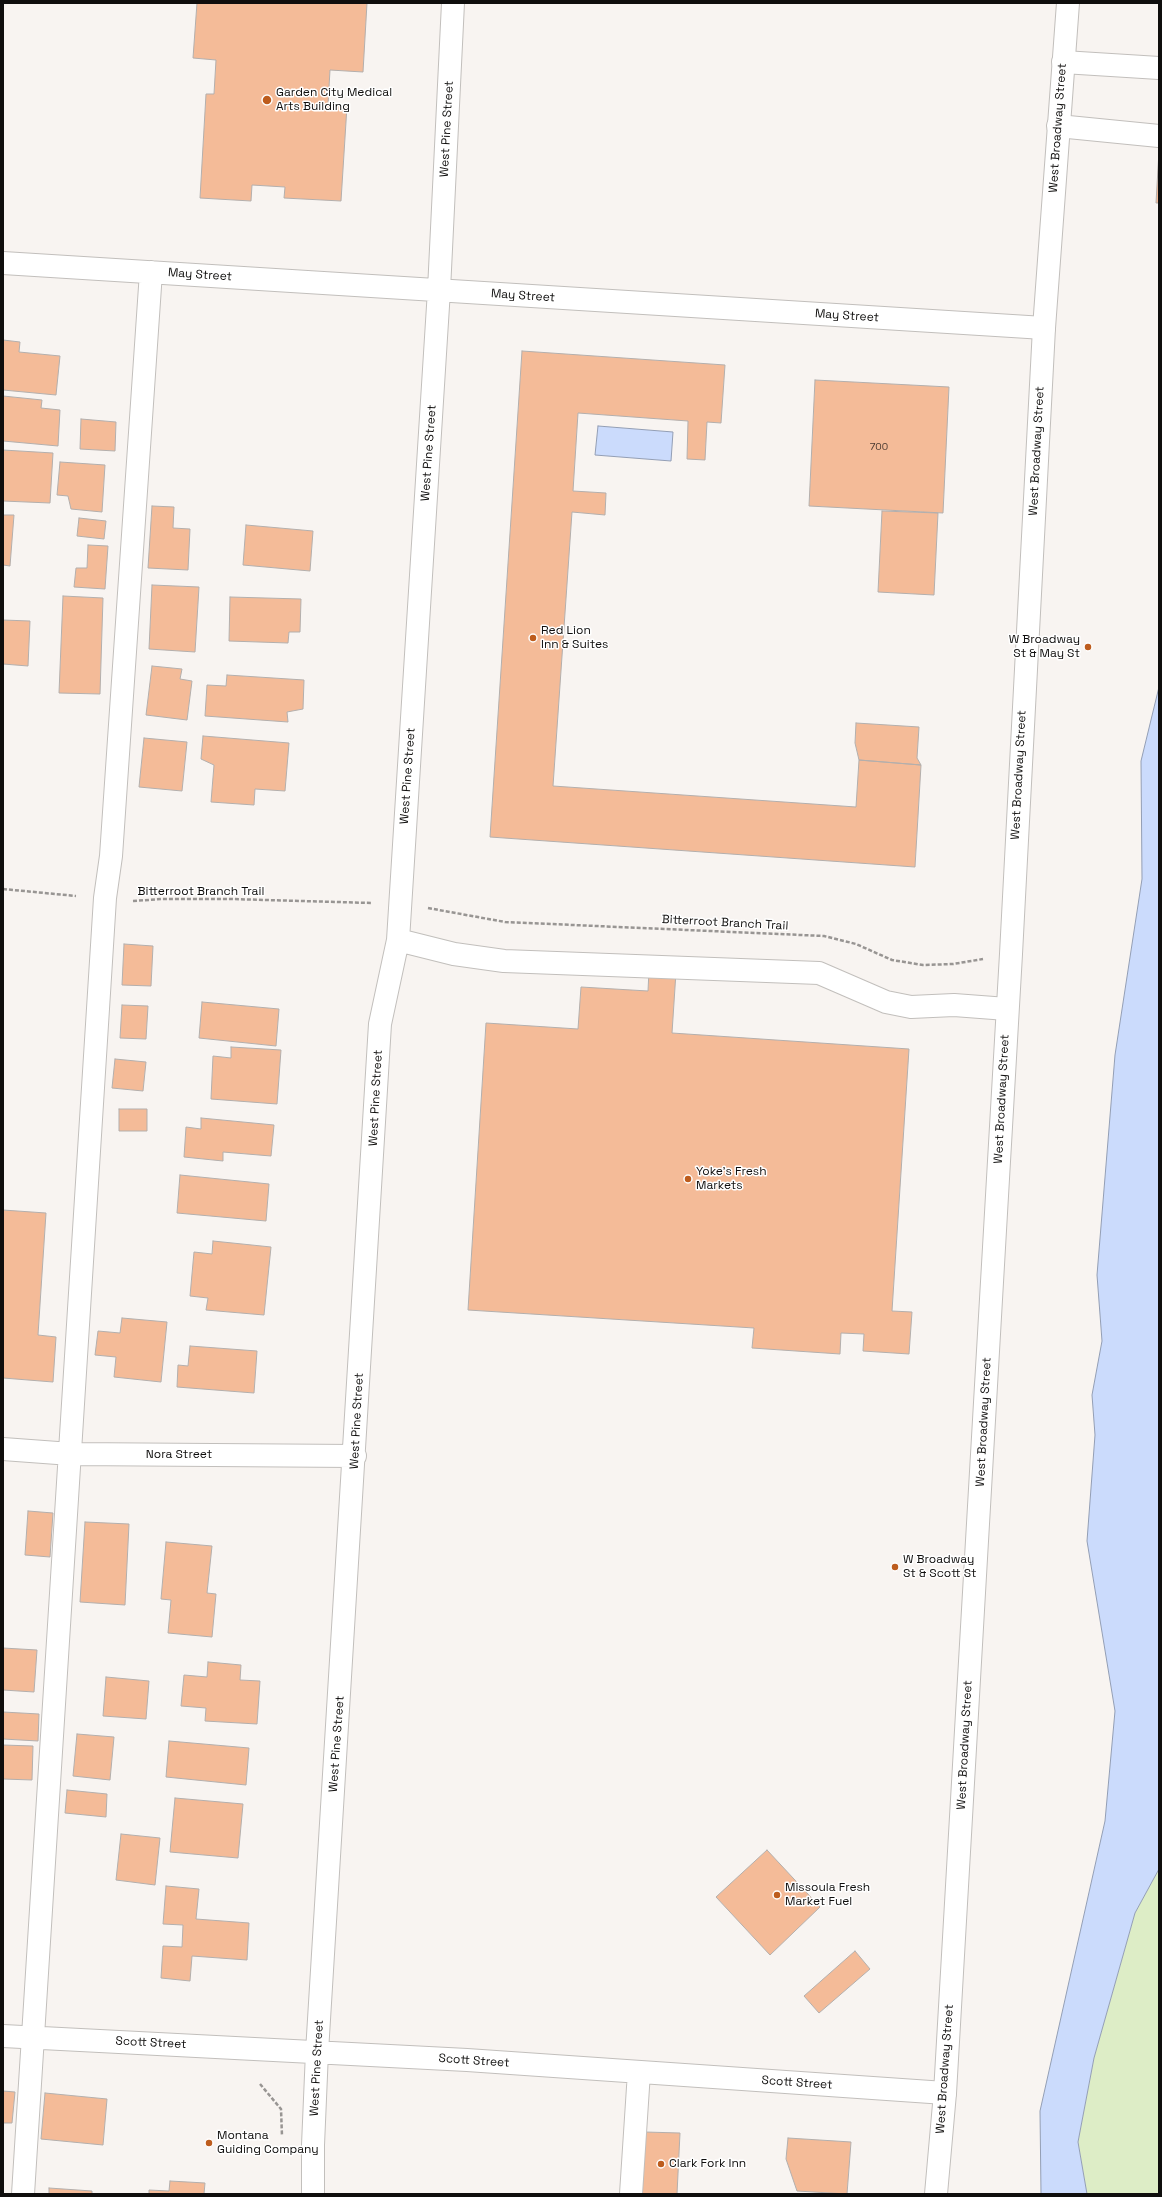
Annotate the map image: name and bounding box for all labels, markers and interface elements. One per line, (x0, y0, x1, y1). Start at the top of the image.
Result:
street label: West Broadway Street (1046, 63, 1070, 193)
street label: West Pine Street (437, 80, 457, 178)
place label: Garden City Medical Arts Building (276, 86, 392, 114)
marker: Garden City Medical Arts Building (261, 94, 273, 106)
street label: May Street (167, 266, 233, 284)
street label: May Street (490, 287, 556, 305)
street label: May Street (814, 307, 880, 325)
street label: West Broadway Street (1026, 386, 1048, 516)
street label: West Pine Street (418, 404, 440, 502)
house number: 700 (870, 441, 888, 453)
place label: Red Lion Inn & Suites (541, 624, 608, 652)
marker: Red Lion Inn & Suites (528, 633, 538, 643)
place label: W Broadway St & May St (1009, 633, 1080, 661)
marker: W Broadway St & May St (1083, 642, 1093, 652)
street label: West Broadway Street (1008, 710, 1030, 840)
street label: West Pine Street (397, 727, 419, 825)
street label: Bitterroot Branch Trail (138, 885, 264, 899)
street label: Bitterroot Branch Trail (661, 912, 789, 934)
street label: West Broadway Street (991, 1034, 1013, 1164)
street label: West Pine Street (366, 1049, 386, 1147)
place label: Yoke's Fresh Markets (696, 1165, 766, 1193)
marker: Yoke's Fresh Markets (683, 1174, 693, 1184)
street label: West Broadway Street (973, 1357, 995, 1487)
street label: West Pine Street (347, 1372, 367, 1470)
street label: Nora Street (146, 1448, 212, 1462)
place label: W Broadway St & Scott St (903, 1553, 977, 1581)
marker: W Broadway St & Scott St (890, 1562, 900, 1572)
street label: West Broadway Street (954, 1680, 976, 1810)
street label: West Pine Street (326, 1695, 348, 1793)
place label: Missoula Fresh Market Fuel (785, 1881, 870, 1909)
marker: Missoula Fresh Market Fuel (772, 1890, 782, 1900)
street label: West Broadway Street (933, 2004, 957, 2134)
street label: West Pine Street (307, 2019, 327, 2117)
street label: Scott Street (115, 2034, 187, 2052)
street label: Scott Street (438, 2051, 510, 2071)
street label: Scott Street (761, 2073, 833, 2093)
place label: Montana Guiding Company (217, 2129, 319, 2157)
marker: Montana Guiding Company (204, 2138, 214, 2148)
place label: Clark Fork Inn (669, 2157, 746, 2171)
marker: Clark Fork Inn (656, 2159, 666, 2169)

